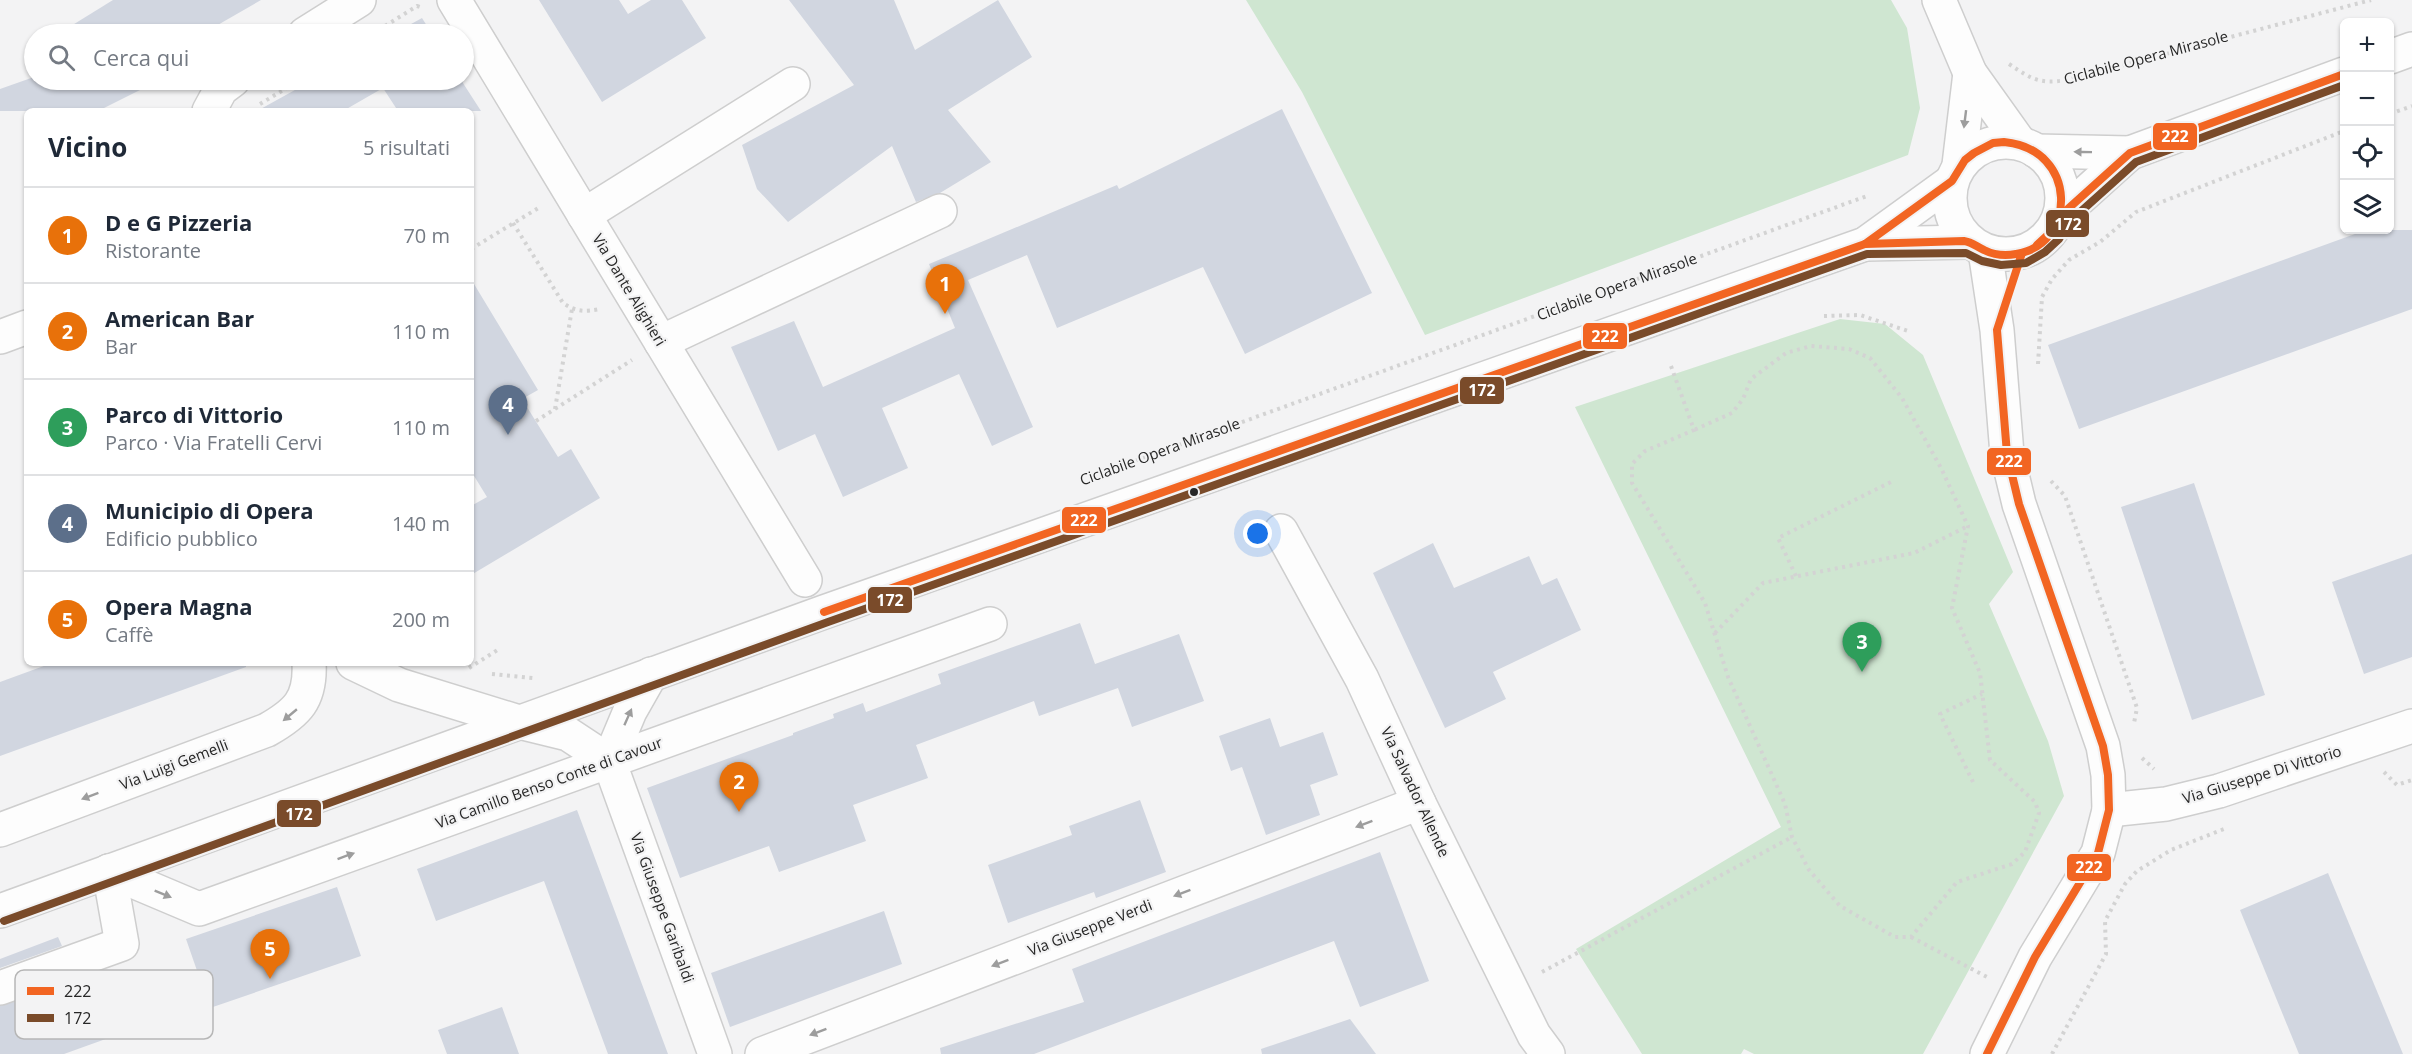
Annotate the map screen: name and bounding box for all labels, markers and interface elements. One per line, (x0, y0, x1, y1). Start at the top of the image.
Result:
map controls (2340, 18, 2394, 234)
button: + (2340, 18, 2394, 72)
search box (24, 24, 474, 90)
street label: Ciclabile Opera Mirasole (2061, 25, 2230, 89)
icon: search (45, 41, 78, 74)
text: Cerca qui (93, 42, 189, 72)
button: − (2340, 72, 2394, 126)
one-way arrow (1960, 110, 1970, 129)
line badge: 222 (2152, 122, 2198, 151)
text: 222 (2161, 125, 2189, 147)
button: locate (2340, 126, 2394, 180)
text: Vicino (48, 129, 127, 165)
text: 5 risultati (363, 134, 450, 161)
one-way arrow (2074, 147, 2093, 157)
button: layers (2340, 180, 2394, 234)
text: D e G Pizzeria (105, 207, 252, 237)
line badge: 172 (2045, 209, 2090, 238)
text: 172 (2054, 213, 2082, 235)
text: 1 (62, 222, 73, 249)
text: 70 m (403, 222, 450, 249)
street label: Via Dante Alighieri (588, 230, 671, 349)
text: Ristorante (105, 237, 201, 264)
street label: Ciclabile Opera Mirasole (1534, 248, 1700, 324)
pin: 1 (926, 264, 964, 314)
text: American Bar (105, 303, 254, 333)
text: 2 (62, 318, 73, 345)
text: 110 m (392, 318, 450, 345)
line badge: 222 (1582, 322, 1628, 350)
text: 222 (1591, 325, 1619, 347)
text: Bar (105, 333, 137, 360)
line badge: 172 (1459, 376, 1505, 405)
text: 172 (1468, 379, 1496, 401)
pin: 4 (488, 386, 528, 435)
text: Parco di Vittorio (105, 399, 283, 429)
street label: Ciclabile Opera Mirasole (1077, 413, 1243, 489)
text: 3 (62, 414, 73, 441)
text: 110 m (392, 414, 450, 441)
text: Parco · Via Fratelli Cervi (105, 429, 322, 456)
line badge: 222 (1986, 447, 2032, 476)
text: 222 (1995, 450, 2023, 472)
unlabelled marker (1188, 486, 1200, 498)
text: Municipio di Opera (105, 495, 313, 525)
line badge: 222 (1061, 506, 1107, 534)
text: 222 (1070, 509, 1098, 531)
text: 4 (62, 510, 73, 537)
text: 140 m (392, 510, 450, 537)
your location (1243, 519, 1272, 548)
text: Edificio pubblico (105, 525, 258, 552)
line badge: 172 (867, 586, 913, 614)
text: 172 (876, 589, 904, 611)
text: Opera Magna (105, 591, 253, 621)
text: 5 (62, 606, 73, 633)
text: 200 m (392, 606, 450, 633)
text: Caffè (105, 621, 153, 648)
pin: 3 (1842, 622, 1882, 672)
one-way arrow (623, 707, 633, 725)
one-way arrow (282, 708, 298, 721)
street label: Via Salvador Allende (1377, 723, 1455, 860)
street label: Via Camillo Benso Conte di Cavour (432, 732, 665, 833)
street label: Via Luigi Gemelli (117, 734, 231, 794)
street label: Via Giuseppe Di Vittorio (2180, 740, 2344, 808)
pin: 2 (720, 762, 758, 812)
one-way arrow (81, 791, 99, 801)
line badge: 172 (276, 799, 322, 828)
text: 172 (285, 803, 313, 825)
one-way arrow (1355, 819, 1373, 829)
street label: Via Giuseppe Garibaldi (626, 830, 699, 986)
one-way arrow (337, 850, 355, 860)
line badge: 222 (2066, 853, 2112, 882)
text: 222 (2075, 856, 2103, 878)
one-way arrow (1173, 888, 1191, 898)
one-way arrow (154, 890, 172, 899)
street label: Via Giuseppe Verdi (1025, 894, 1155, 960)
pin: 5 (250, 930, 290, 979)
one-way arrow (991, 959, 1009, 968)
legend (15, 970, 213, 1039)
text: 222 (64, 980, 91, 1002)
text: 172 (64, 1007, 91, 1029)
one-way arrow (809, 1028, 827, 1038)

